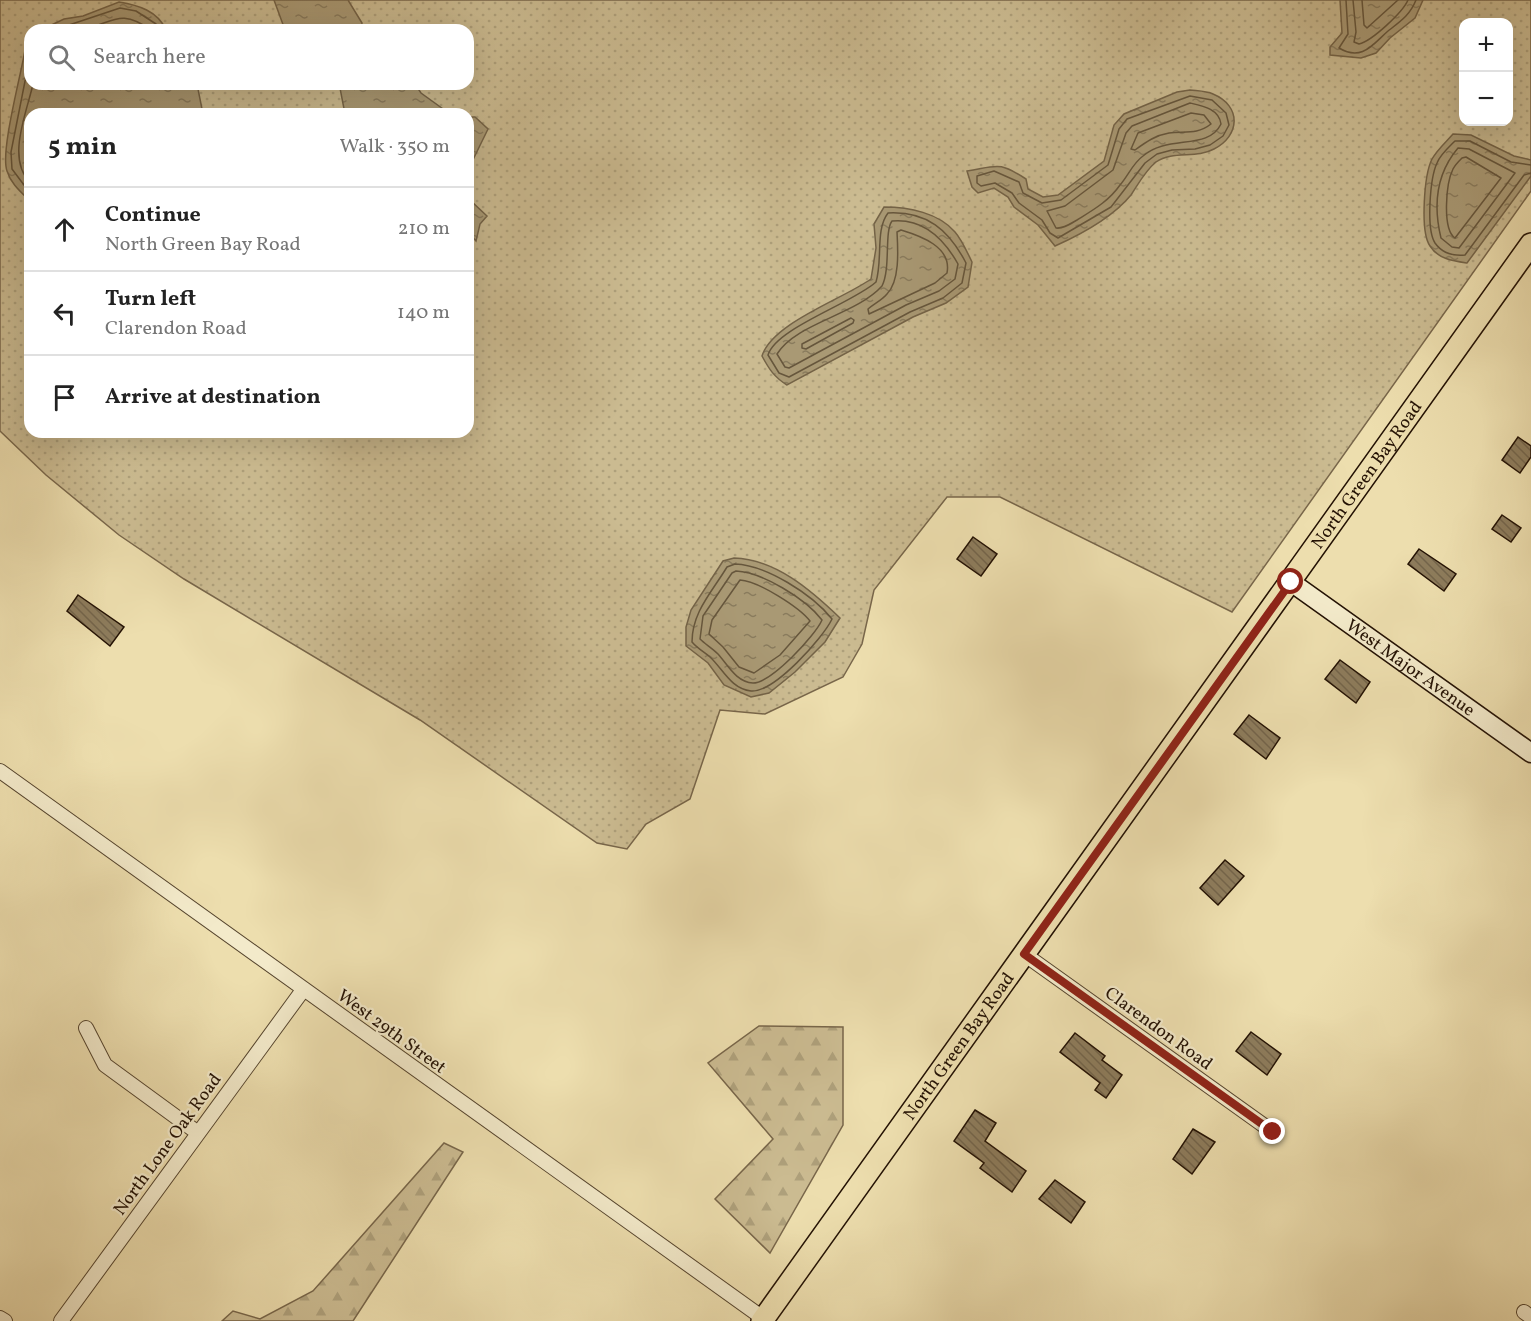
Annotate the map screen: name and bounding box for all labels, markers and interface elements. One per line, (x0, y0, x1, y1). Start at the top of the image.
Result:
map controls (1459, 18, 1513, 126)
button: + (1459, 18, 1513, 72)
search box (24, 24, 474, 90)
icon: search (45, 41, 78, 74)
text: Search here (93, 42, 206, 73)
button: − (1459, 72, 1513, 126)
text: 5 min (48, 129, 117, 165)
text: Walk · 350 m (339, 133, 450, 161)
text: Continue (105, 200, 201, 231)
icon: ahead (48, 213, 81, 246)
text: 210 m (398, 215, 450, 243)
text: North Green Bay Road (105, 231, 301, 259)
text: Turn left (105, 284, 196, 315)
icon: left (48, 297, 81, 330)
text: 140 m (397, 299, 450, 327)
text: Clarendon Road (105, 315, 247, 343)
icon: arrive (48, 381, 81, 414)
text: Arrive at destination (105, 382, 321, 413)
street label: North Green Bay Road (1306, 396, 1429, 555)
route start (1277, 568, 1303, 594)
street label: West Major Avenue (1340, 614, 1480, 723)
street label: North Green Bay Road (898, 968, 1021, 1126)
street label: Clarendon Road (1099, 982, 1217, 1077)
street label: West 29th Street (331, 984, 451, 1080)
street label: North Lone Oak Road (108, 1069, 228, 1221)
route end (1259, 1118, 1285, 1144)

